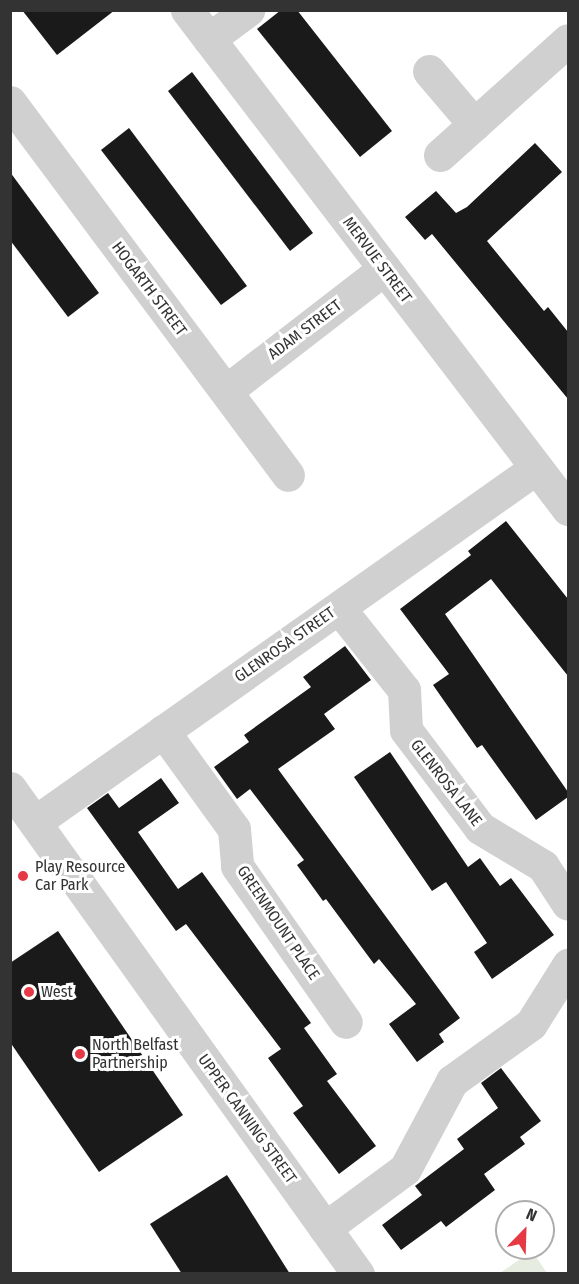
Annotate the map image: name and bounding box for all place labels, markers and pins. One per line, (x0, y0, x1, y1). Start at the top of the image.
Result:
place label: Play Resource Car Park (35, 857, 125, 895)
marker: Play Resource Car Park (16, 869, 30, 883)
place label: West (41, 982, 73, 1002)
marker: West (22, 985, 36, 999)
place label: North Belfast Partnership (92, 1035, 178, 1073)
marker: North Belfast Partnership (73, 1047, 87, 1061)

